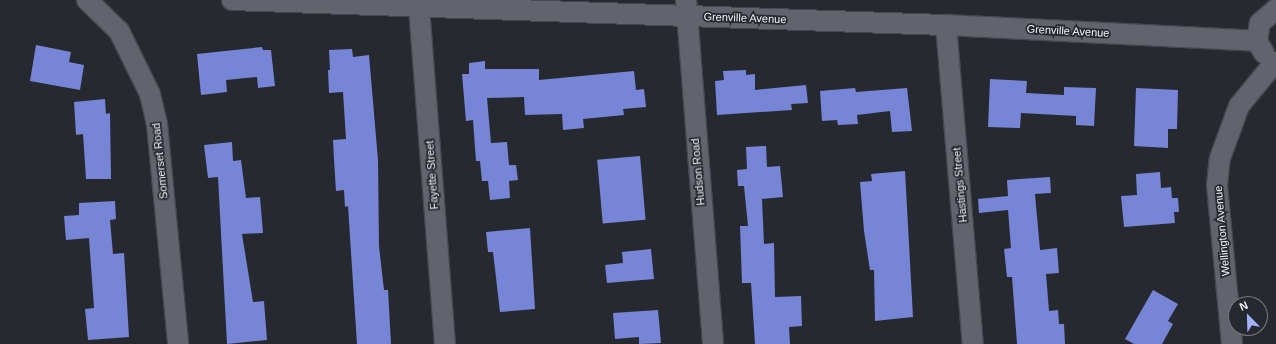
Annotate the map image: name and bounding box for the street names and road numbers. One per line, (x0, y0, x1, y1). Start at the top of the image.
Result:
street label: Grenville Avenue (703, 10, 787, 26)
street label: Grenville Avenue (1026, 22, 1110, 40)
street label: Somerset Road (149, 122, 171, 200)
street label: Hudson Road (688, 138, 708, 206)
street label: Fayette Street (423, 140, 441, 210)
street label: Hastings Street (950, 147, 970, 223)
street label: Wellington Avenue (1211, 185, 1233, 277)

